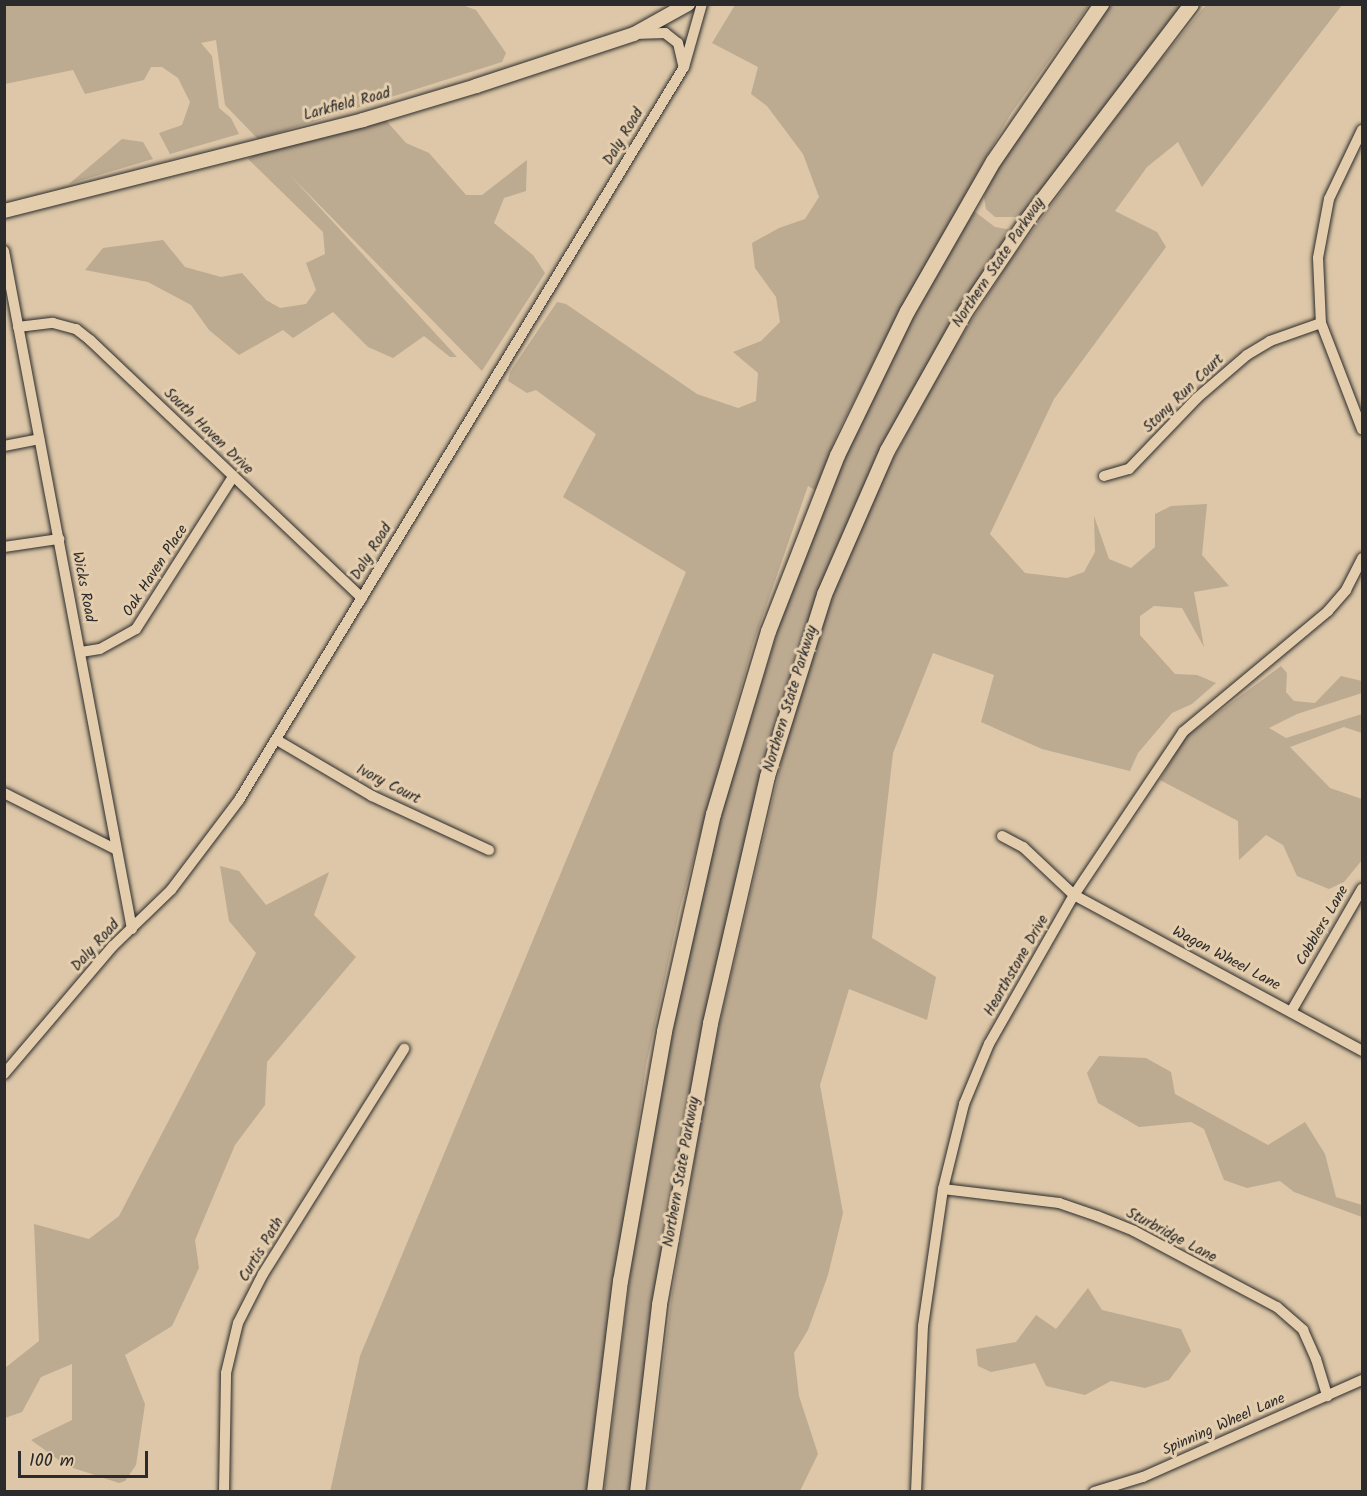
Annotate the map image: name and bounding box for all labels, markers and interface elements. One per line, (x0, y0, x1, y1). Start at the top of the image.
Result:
street label: Larkfield Road (302, 85, 392, 125)
street label: Daly Road (600, 105, 648, 169)
street label: Northern State Parkway (949, 195, 1049, 331)
street label: Stony Run Court (1140, 351, 1228, 437)
street label: South Haven Drive (160, 385, 256, 479)
street label: Daly Road (348, 520, 396, 584)
street label: Oak Haven Place (120, 522, 192, 620)
street label: Wicks Road (67, 550, 99, 624)
street label: Northern State Parkway (760, 624, 822, 774)
street label: Ivory Court (353, 761, 423, 809)
street label: Cobblers Lane (1293, 883, 1353, 969)
street label: Hearthstone Drive (981, 912, 1053, 1020)
street label: Daly Road (68, 916, 124, 976)
street label: Wagon Wheel Lane (1169, 923, 1283, 995)
street label: Northern State Parkway (660, 1095, 704, 1249)
street label: Sturbridge Lane (1123, 1205, 1219, 1267)
street label: Curtis Path (236, 1215, 288, 1285)
street label: Spinning Wheel Lane (1160, 1390, 1288, 1460)
scale bar (21, 1439, 152, 1477)
text: 100 m (29, 1447, 74, 1476)

